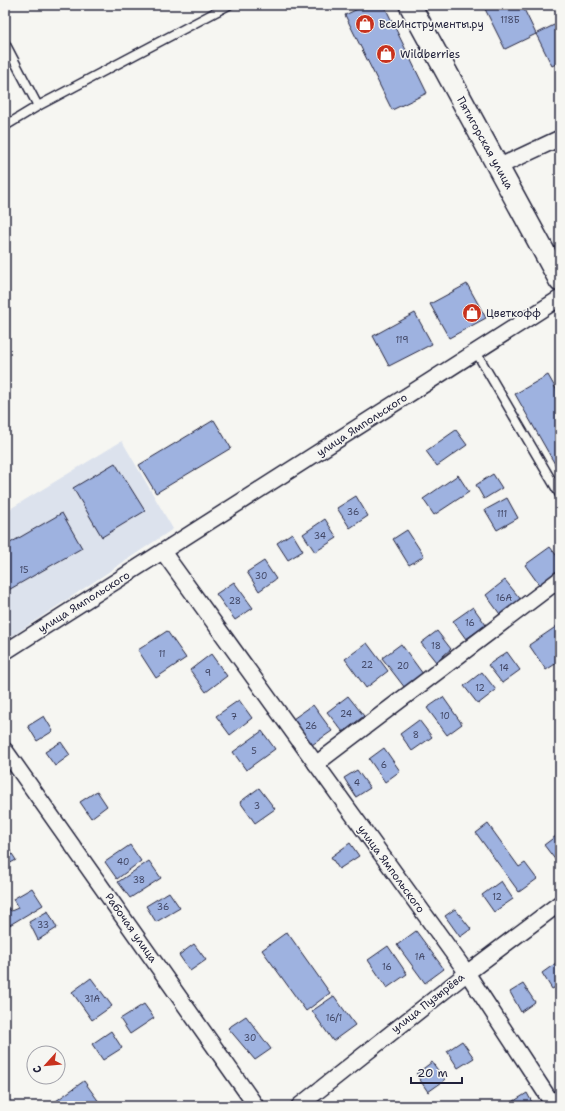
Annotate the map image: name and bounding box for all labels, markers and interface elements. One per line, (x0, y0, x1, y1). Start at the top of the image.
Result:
shop icon: ВсеИнструменты.ру (354, 13, 376, 35)
house number: 118Б (500, 14, 520, 26)
place label: ВсеИнструменты.ру (379, 17, 484, 32)
shop icon: Wildberries (375, 43, 397, 65)
place label: Wildberries (400, 47, 460, 62)
street label: Пятигорская улица (453, 94, 517, 192)
shop icon: Цветкофф (461, 302, 483, 324)
place label: Цветкофф (486, 306, 541, 321)
house number: 119 (395, 334, 409, 346)
street label: улица Ямпольского (314, 390, 411, 460)
house number: 36 (347, 506, 359, 518)
house number: 111 (497, 508, 507, 520)
house number: 34 (314, 530, 326, 542)
house number: 15 (19, 564, 29, 576)
street label: улица Ямпольского (35, 568, 133, 636)
house number: 30 (255, 570, 267, 582)
house number: 16А (496, 592, 513, 604)
house number: 28 (229, 595, 241, 607)
house number: 16 (465, 617, 475, 629)
house number: 18 (431, 640, 441, 652)
house number: 11 (158, 648, 166, 660)
house number: 22 (361, 659, 373, 671)
house number: 20 (397, 660, 409, 672)
house number: 14 (499, 662, 509, 674)
house number: 9 (205, 667, 211, 679)
house number: 12 (475, 682, 485, 694)
house number: 24 (340, 708, 352, 720)
house number: 10 (440, 710, 450, 722)
house number: 7 (231, 711, 237, 723)
house number: 26 (305, 720, 317, 732)
house number: 8 (413, 729, 419, 741)
house number: 5 (251, 745, 257, 757)
house number: 6 (381, 759, 387, 771)
house number: 4 (354, 777, 360, 789)
house number: 3 (254, 800, 260, 812)
street label: улица Ямпольского (354, 822, 428, 916)
house number: 40 (117, 856, 129, 868)
house number: 38 (133, 874, 145, 886)
street label: Рабочая улица (101, 890, 161, 966)
house number: 12 (492, 891, 502, 903)
house number: 36 (157, 901, 169, 913)
house number: 33 (37, 919, 49, 931)
house number: 1А (415, 951, 426, 963)
house number: 16 (382, 961, 392, 973)
street label: улица Пузырёва (388, 970, 468, 1036)
house number: 31А (84, 993, 101, 1005)
house number: 16/1 (326, 1012, 342, 1024)
house number: 30 (244, 1032, 256, 1044)
north arrow (26, 1045, 66, 1085)
scale bar (411, 1059, 462, 1085)
text: С (29, 1063, 46, 1076)
text: 20 m (417, 1065, 448, 1081)

